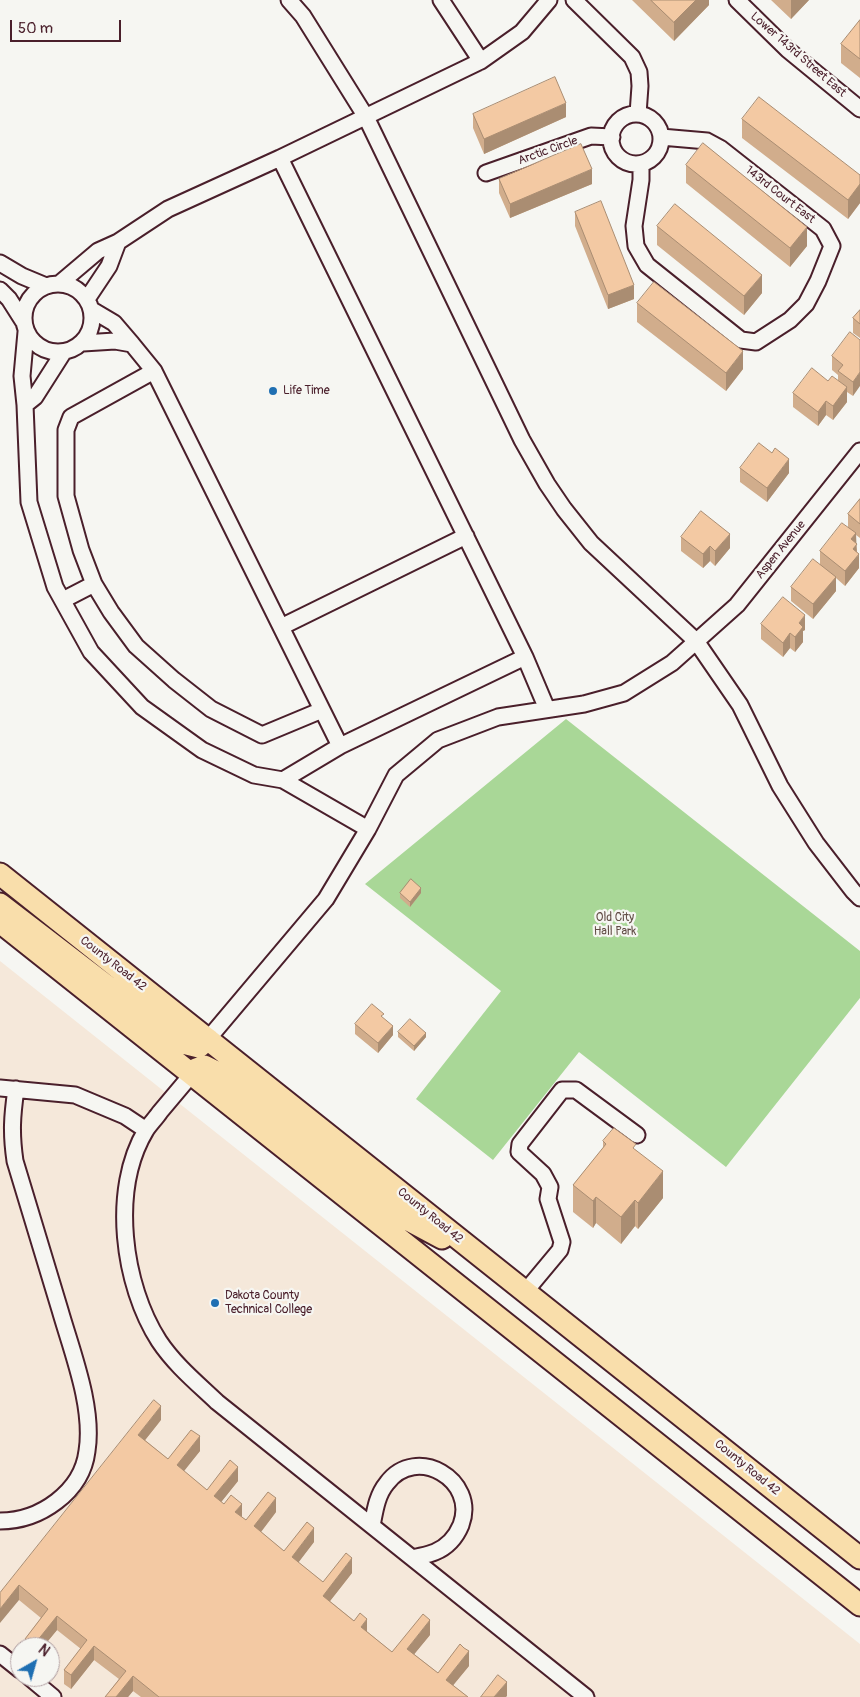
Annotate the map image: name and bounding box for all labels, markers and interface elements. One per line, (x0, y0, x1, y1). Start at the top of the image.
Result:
scale bar (12, 10, 124, 42)
street label: Lower 143rd Street East (747, 10, 849, 100)
text: 50 m (18, 19, 53, 38)
street label: Arctic Circle (516, 134, 580, 168)
street label: 143rd Court East (742, 163, 818, 227)
place label: Life Time (283, 384, 330, 398)
marker: Life Time (267, 385, 279, 397)
street label: Aspen Avenue (753, 518, 809, 582)
park label: Old City Hall Park (594, 911, 636, 939)
street label: County Road 42 (77, 934, 149, 994)
street label: County Road 42 (394, 1185, 466, 1247)
place label: Dakota County Technical College (225, 1289, 312, 1317)
marker: Dakota County Technical College (209, 1297, 221, 1309)
street label: County Road 42 (711, 1437, 783, 1499)
north arrow (10, 1637, 60, 1687)
text: N (35, 1641, 53, 1660)

